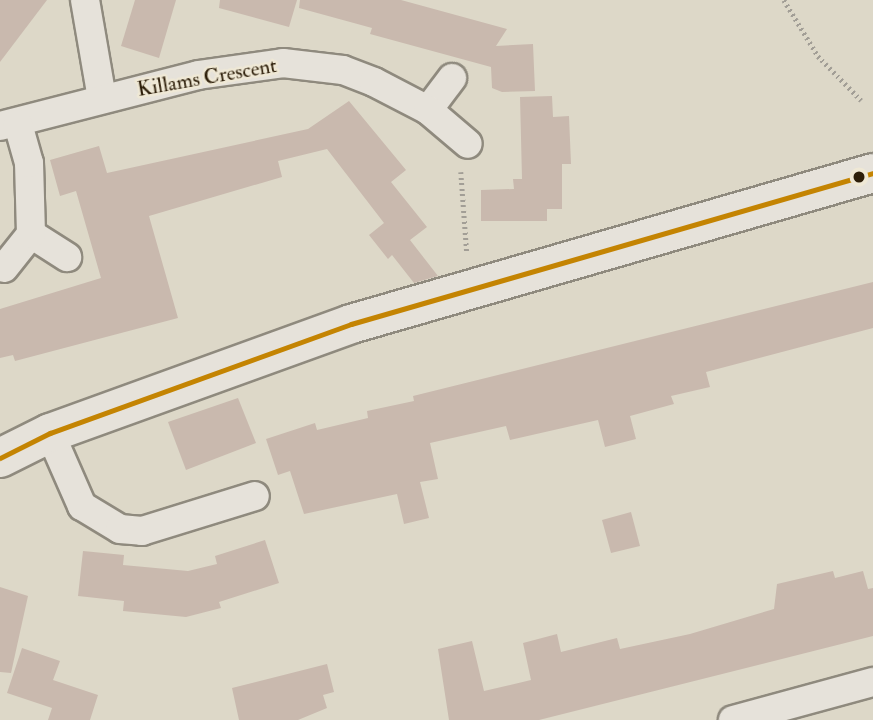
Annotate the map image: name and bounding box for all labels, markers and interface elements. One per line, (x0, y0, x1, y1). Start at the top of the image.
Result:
street label: Killams Crescent (135, 53, 279, 103)
unlabelled marker (852, 170, 866, 184)

